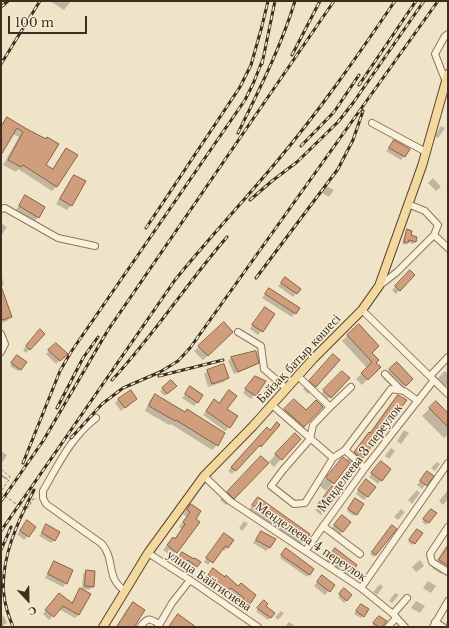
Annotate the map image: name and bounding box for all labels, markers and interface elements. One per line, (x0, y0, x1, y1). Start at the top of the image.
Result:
scale bar (10, 8, 89, 34)
text: 100 m (15, 15, 54, 30)
street label: Байзақ батыр көшесі (254, 311, 344, 407)
street label: Менделеева 3 переулок (314, 401, 406, 515)
street label: Менделеева 4 переулок (252, 499, 370, 585)
street label: улица Байгисиева (164, 547, 254, 615)
north arrow (8, 580, 48, 620)
text: С (26, 603, 39, 619)

